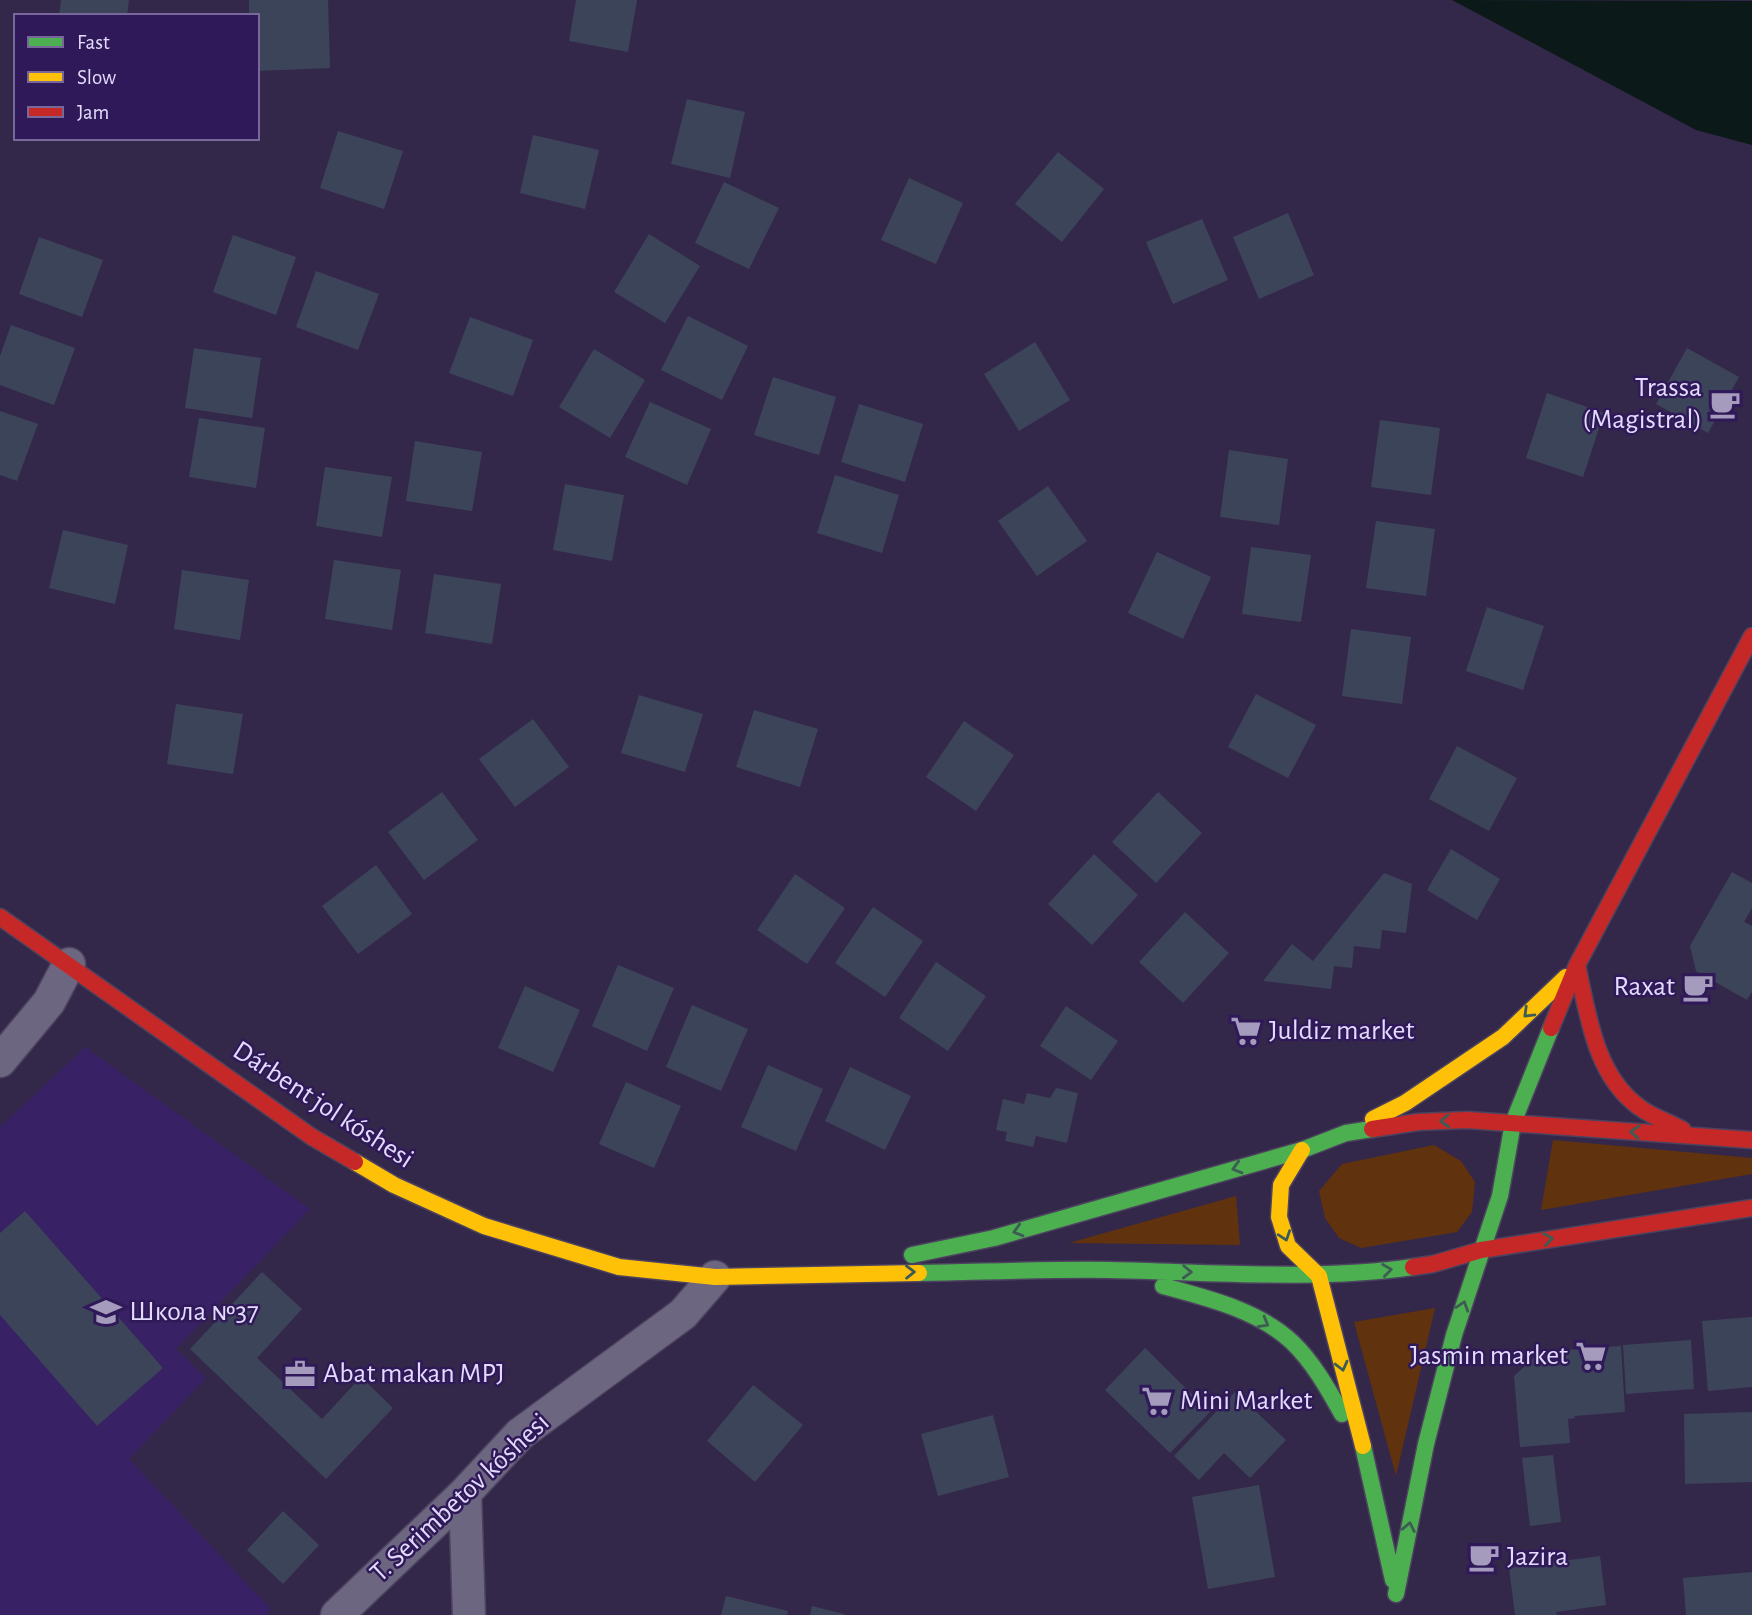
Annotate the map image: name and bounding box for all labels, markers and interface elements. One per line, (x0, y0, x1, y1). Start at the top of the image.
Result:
legend (14, 14, 259, 140)
text: Fast (77, 32, 110, 53)
text: Slow (77, 67, 116, 88)
text: Jam (77, 102, 109, 123)
place label: Trassa (Magistral) (1582, 374, 1702, 434)
cafe icon: Trassa (Magistral) (1708, 387, 1742, 421)
cafe icon: Raxat (1681, 970, 1715, 1004)
place label: Raxat (1614, 973, 1675, 1001)
one-way arrow (1524, 1005, 1536, 1017)
supermarket icon: Juldiz market (1229, 1014, 1263, 1048)
place label: Juldiz market (1269, 1017, 1414, 1045)
street label: Dárbent jol kóshesi (228, 1036, 418, 1174)
one-way arrow (1439, 1113, 1450, 1128)
one-way arrow (1629, 1125, 1640, 1140)
one-way arrow (1231, 1160, 1243, 1175)
one-way arrow (1012, 1223, 1024, 1237)
one-way arrow (1277, 1229, 1291, 1241)
one-way arrow (1542, 1232, 1554, 1247)
one-way arrow (1381, 1263, 1393, 1278)
one-way arrow (906, 1264, 916, 1280)
one-way arrow (1182, 1264, 1193, 1280)
school or university icon: Школа №37 (89, 1295, 123, 1329)
place label: Школа №37 (129, 1298, 259, 1326)
one-way arrow (1455, 1301, 1469, 1313)
one-way arrow (1257, 1315, 1269, 1328)
supermarket icon: Jasmin market (1574, 1339, 1608, 1373)
place label: Jasmin market (1410, 1342, 1568, 1370)
office icon: Abat makan MPJ (283, 1357, 317, 1391)
place label: Abat makan MPJ (323, 1360, 505, 1388)
one-way arrow (1334, 1360, 1348, 1372)
supermarket icon: Mini Market (1140, 1384, 1174, 1418)
place label: Mini Market (1180, 1387, 1312, 1415)
street label: T. Serimbetov kóshesi (365, 1408, 555, 1588)
one-way arrow (1401, 1521, 1416, 1533)
cafe icon: Jazira (1467, 1540, 1501, 1574)
place label: Jazira (1507, 1543, 1568, 1571)

